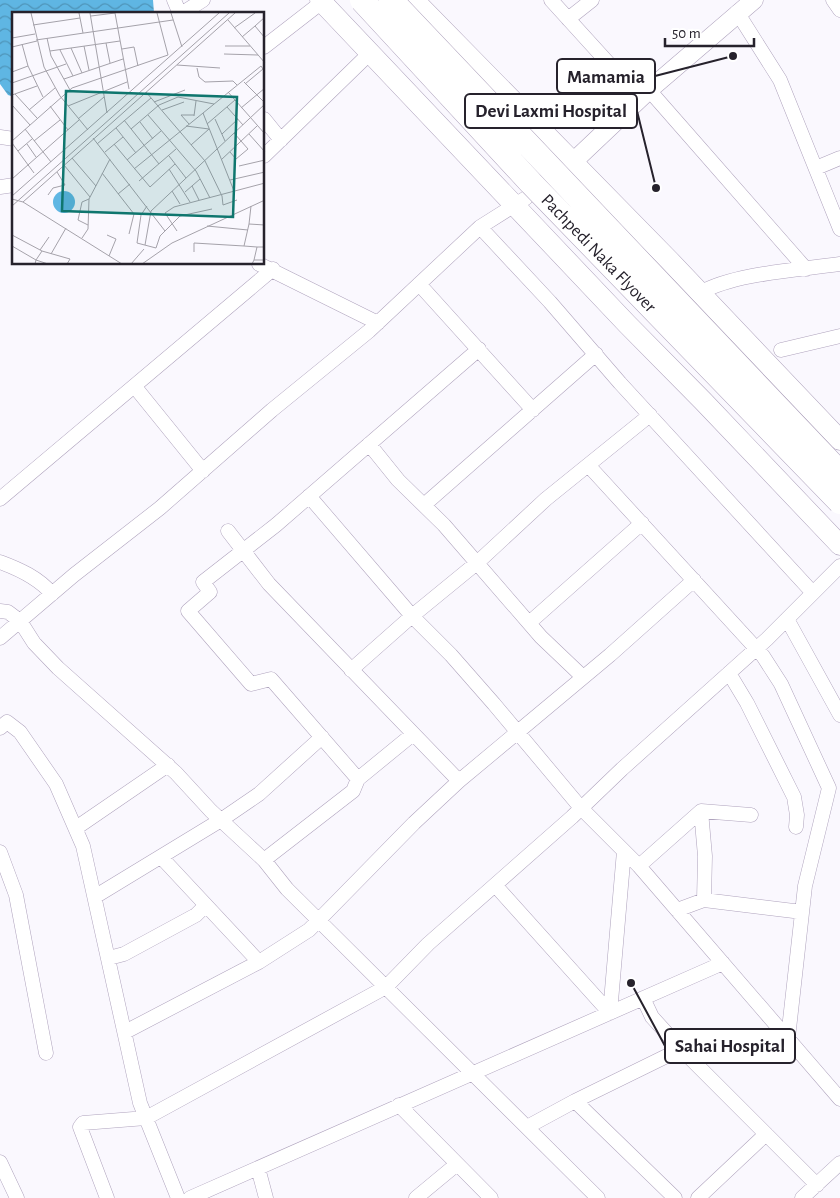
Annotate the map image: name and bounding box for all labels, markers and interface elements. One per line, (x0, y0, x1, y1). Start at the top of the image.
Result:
inset map (12, 12, 265, 265)
scale bar (665, 15, 754, 47)
text: 50 m (672, 26, 701, 41)
callout: Mamamia (557, 59, 655, 93)
text: Mamamia (567, 68, 645, 87)
callout: Devi Laxmi Hospital (465, 94, 637, 128)
text: Devi Laxmi Hospital (475, 102, 627, 121)
street label: Pachpedi Naka Flyover (537, 191, 659, 316)
callout: Sahai Hospital (665, 1029, 795, 1063)
text: Sahai Hospital (675, 1037, 785, 1056)

